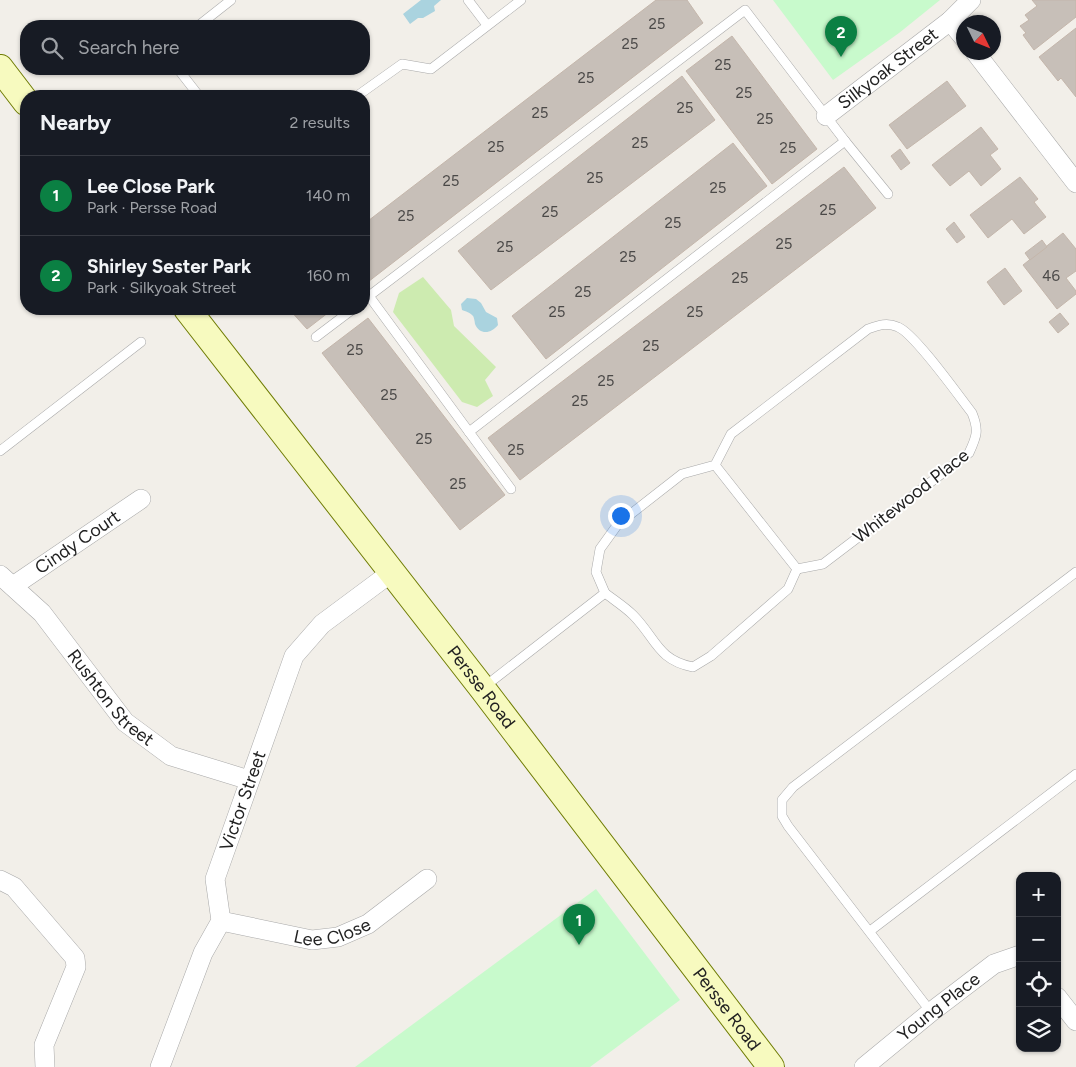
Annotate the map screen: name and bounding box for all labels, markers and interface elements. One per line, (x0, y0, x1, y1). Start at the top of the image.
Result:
house number: 25 (648, 15, 666, 33)
north arrow (956, 15, 1001, 60)
pin: 2 (825, 16, 857, 57)
search box (20, 20, 370, 75)
street label: Silkyoak Street (833, 23, 943, 114)
icon: search (38, 34, 66, 62)
house number: 25 (621, 35, 639, 53)
text: Search here (78, 36, 180, 59)
house number: 25 (714, 56, 732, 74)
house number: 25 (577, 69, 595, 87)
house number: 25 (735, 84, 753, 102)
house number: 25 (676, 99, 694, 117)
house number: 25 (531, 104, 549, 122)
text: Nearby (40, 110, 111, 135)
house number: 25 (756, 110, 774, 128)
text: 2 results (290, 113, 350, 132)
house number: 25 (631, 134, 649, 152)
house number: 25 (487, 138, 505, 156)
house number: 25 (779, 139, 797, 157)
house number: 25 (586, 169, 604, 187)
house number: 25 (442, 172, 460, 190)
text: Lee Close Park (87, 175, 215, 198)
house number: 25 (709, 179, 727, 197)
text: 1 (53, 186, 59, 205)
text: 140 m (306, 186, 350, 205)
text: Park · Persse Road (87, 198, 217, 217)
house number: 25 (819, 201, 837, 219)
house number: 25 (541, 203, 559, 221)
house number: 25 (397, 207, 415, 225)
house number: 25 (664, 214, 682, 232)
house number: 25 (775, 235, 793, 253)
house number: 25 (496, 238, 514, 256)
house number: 25 (619, 248, 637, 266)
text: Shirley Sester Park (87, 255, 251, 278)
text: 2 (51, 266, 61, 285)
text: 160 m (307, 266, 350, 285)
house number: 46 (1042, 267, 1060, 285)
house number: 25 (731, 269, 749, 287)
text: Park · Silkyoak Street (87, 278, 236, 297)
house number: 25 (574, 283, 592, 301)
house number: 25 (548, 303, 566, 321)
house number: 25 (686, 303, 704, 321)
house number: 25 (642, 337, 660, 355)
house number: 25 (346, 341, 364, 359)
house number: 25 (597, 372, 615, 390)
house number: 25 (380, 386, 398, 404)
house number: 25 (571, 392, 589, 410)
house number: 25 (415, 430, 433, 448)
house number: 25 (507, 441, 525, 459)
street label: Whitewood Place (849, 444, 973, 548)
house number: 25 (449, 475, 467, 493)
your location (608, 503, 634, 529)
street label: Cindy Court (31, 505, 124, 579)
street label: Persse Road (442, 641, 520, 733)
street label: Rushton Street (63, 645, 158, 751)
street label: Victor Street (215, 748, 271, 854)
map controls (1016, 872, 1061, 1052)
button: + (1016, 872, 1061, 917)
pin: 1 (563, 904, 595, 945)
street label: Lee Close (292, 913, 374, 951)
button: − (1016, 917, 1061, 962)
button: locate (1016, 962, 1061, 1007)
street label: Persse Road (688, 963, 765, 1055)
street label: Young Place (893, 968, 984, 1046)
button: layers (1016, 1007, 1061, 1052)

